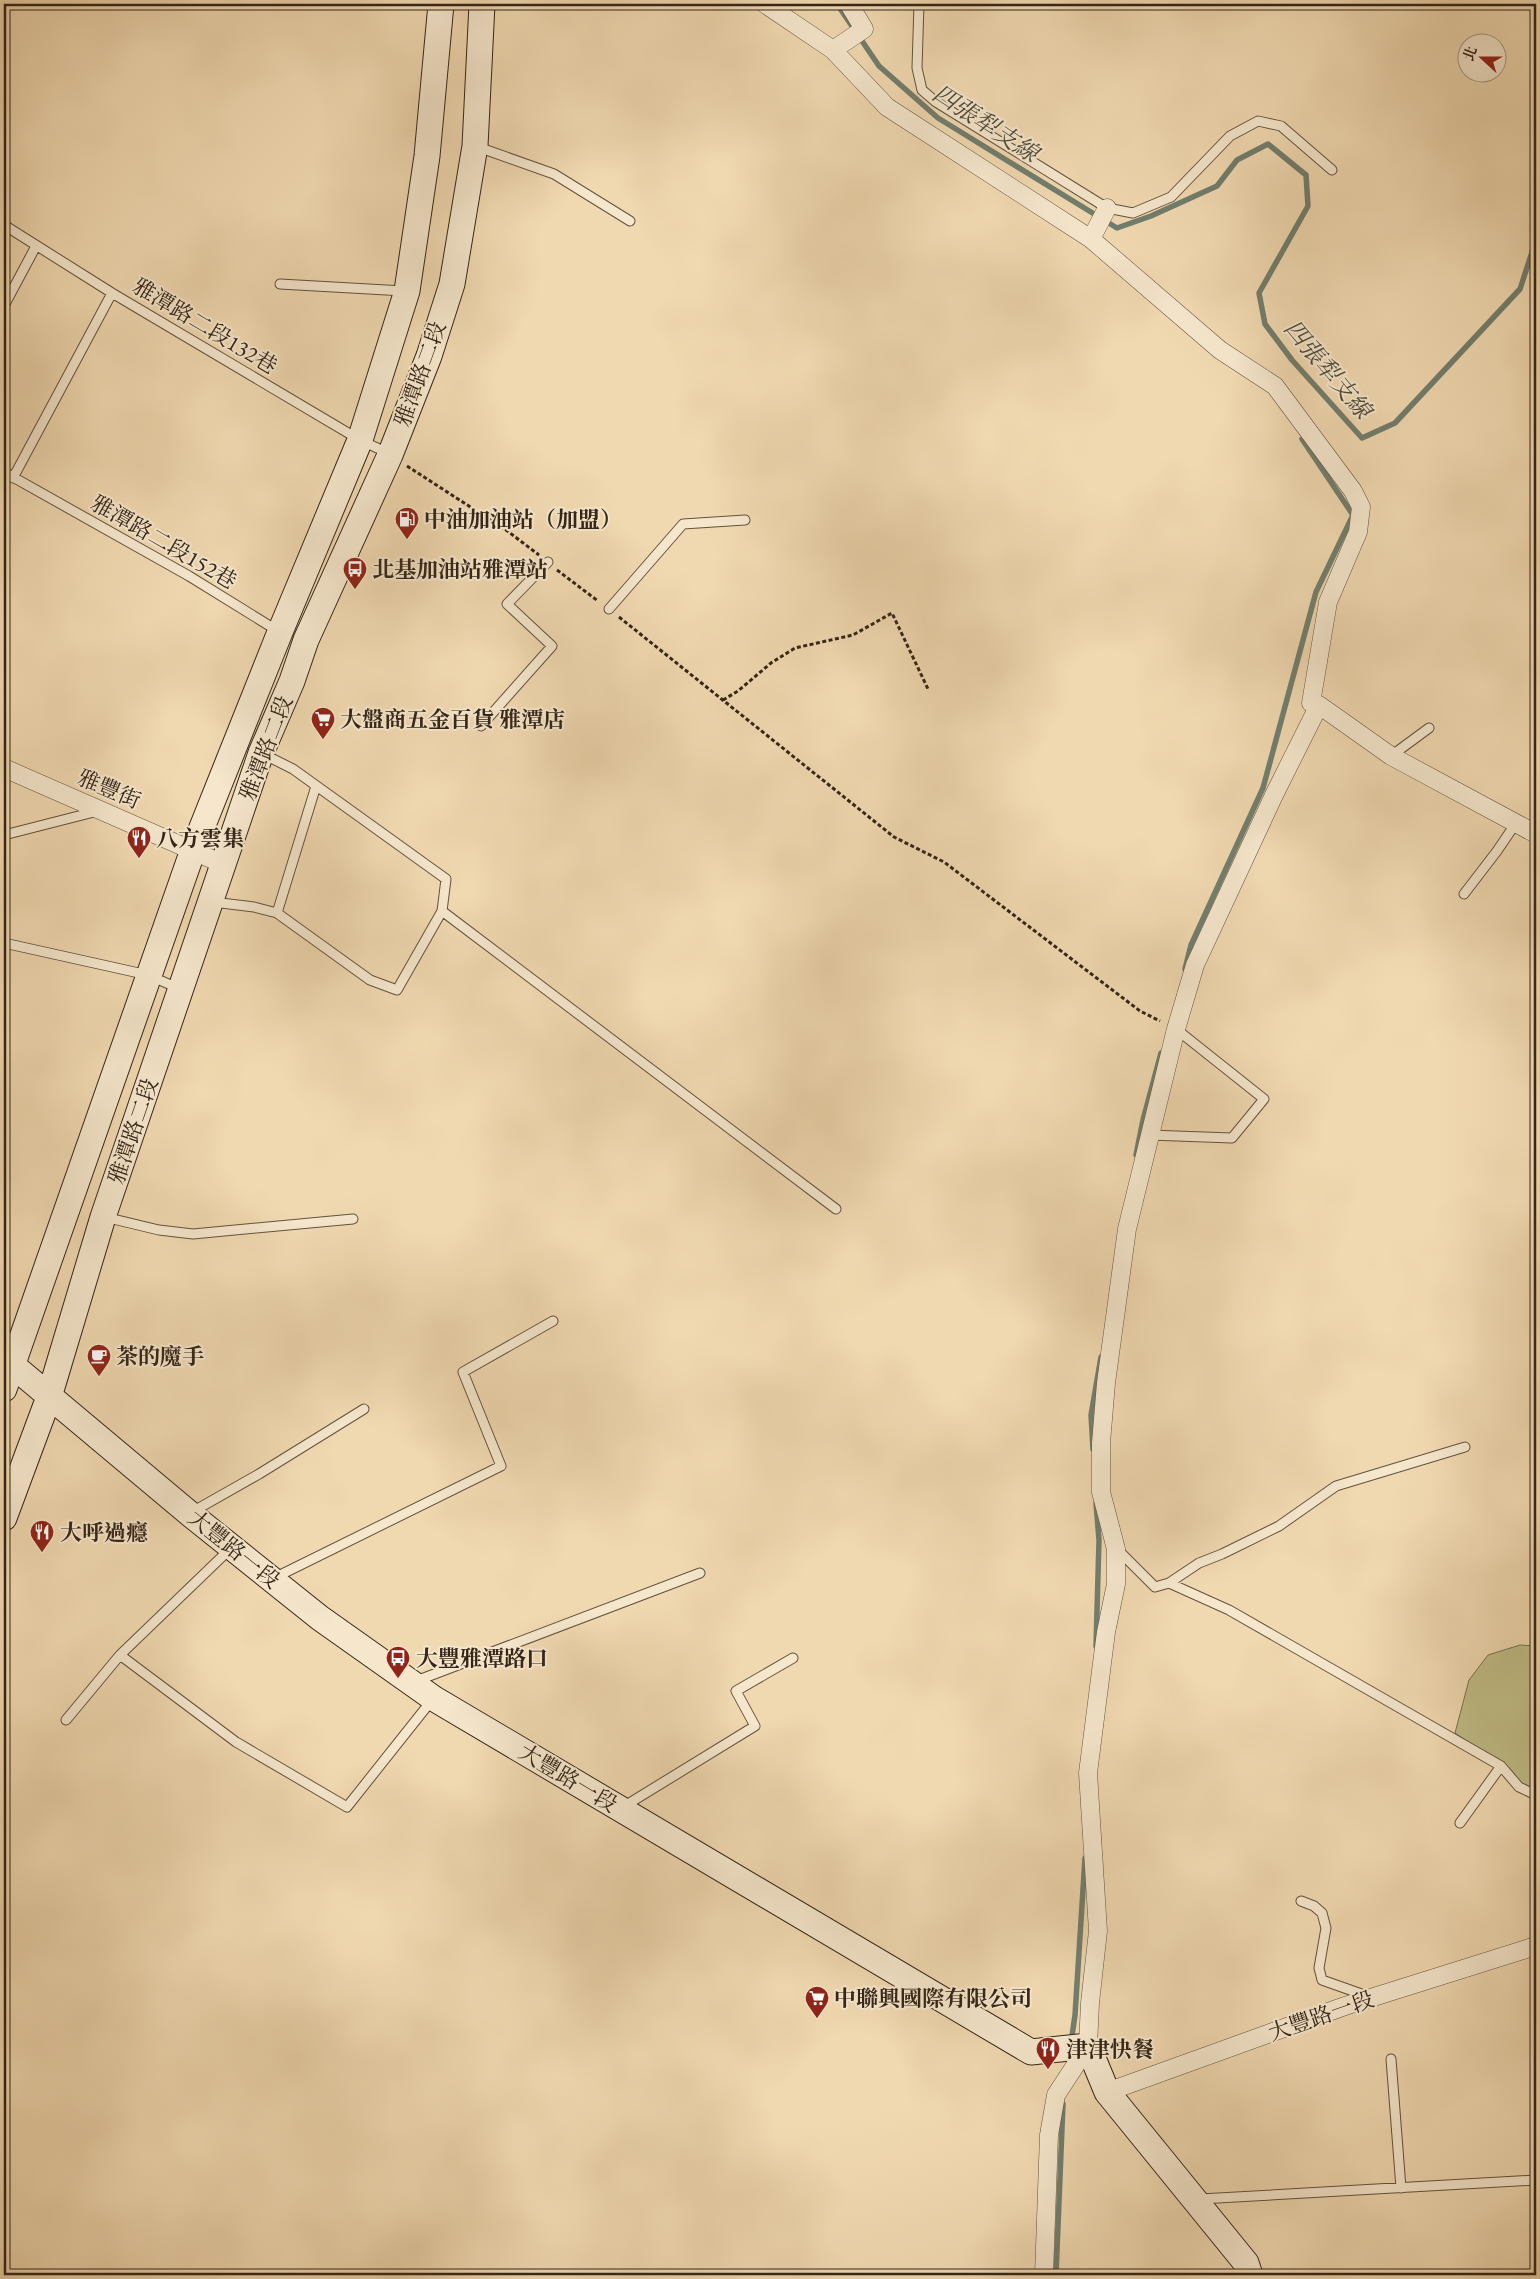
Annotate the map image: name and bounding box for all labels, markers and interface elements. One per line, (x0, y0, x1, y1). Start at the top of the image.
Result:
north arrow (1458, 32, 1508, 82)
text: 北 (1459, 44, 1481, 63)
water label: 四張犁支線 (927, 77, 1047, 170)
street label: 雅潭路二段132巷 (127, 271, 283, 381)
water label: 四張犁支線 (1278, 313, 1380, 427)
street label: 雅潭路二段 (388, 317, 452, 431)
street label: 雅潭路二段152巷 (86, 489, 242, 595)
place label: 中油加油站（加盟） (424, 505, 622, 534)
fuel station icon: 中油加油站（加盟） (394, 506, 420, 540)
place label: 北基加油站雅潭站 (372, 555, 548, 584)
bus stop icon: 北基加油站雅潭站 (342, 556, 368, 590)
street label: 雅潭路二段 (233, 691, 299, 805)
place label: 大盤商五金百貨 雅潭店 (340, 705, 565, 734)
supermarket icon: 大盤商五金百貨 雅潭店 (310, 706, 336, 740)
street label: 雅豐街 (73, 763, 145, 815)
place label: 八方雲集 (156, 824, 244, 853)
restaurant icon: 八方雲集 (126, 825, 152, 859)
street label: 雅潭路二段 (101, 1074, 165, 1188)
place label: 茶的魔手 (116, 1342, 204, 1371)
cafe icon: 茶的魔手 (86, 1343, 112, 1377)
street label: 大豐路一段 (182, 1503, 286, 1595)
place label: 大呼過癮 (60, 1518, 148, 1547)
restaurant icon: 大呼過癮 (29, 1519, 55, 1553)
place label: 大豐雅潭路口 (416, 1644, 548, 1673)
bus stop icon: 大豐雅潭路口 (385, 1645, 411, 1679)
street label: 大豐路一段 (513, 1737, 623, 1819)
place label: 中聯興國際有限公司 (834, 1984, 1032, 2013)
street label: 大豐路一段 (1264, 1984, 1378, 2048)
supermarket icon: 中聯興國際有限公司 (804, 1985, 830, 2019)
place label: 津津快餐 (1066, 2035, 1154, 2064)
restaurant icon: 津津快餐 (1035, 2036, 1061, 2070)

